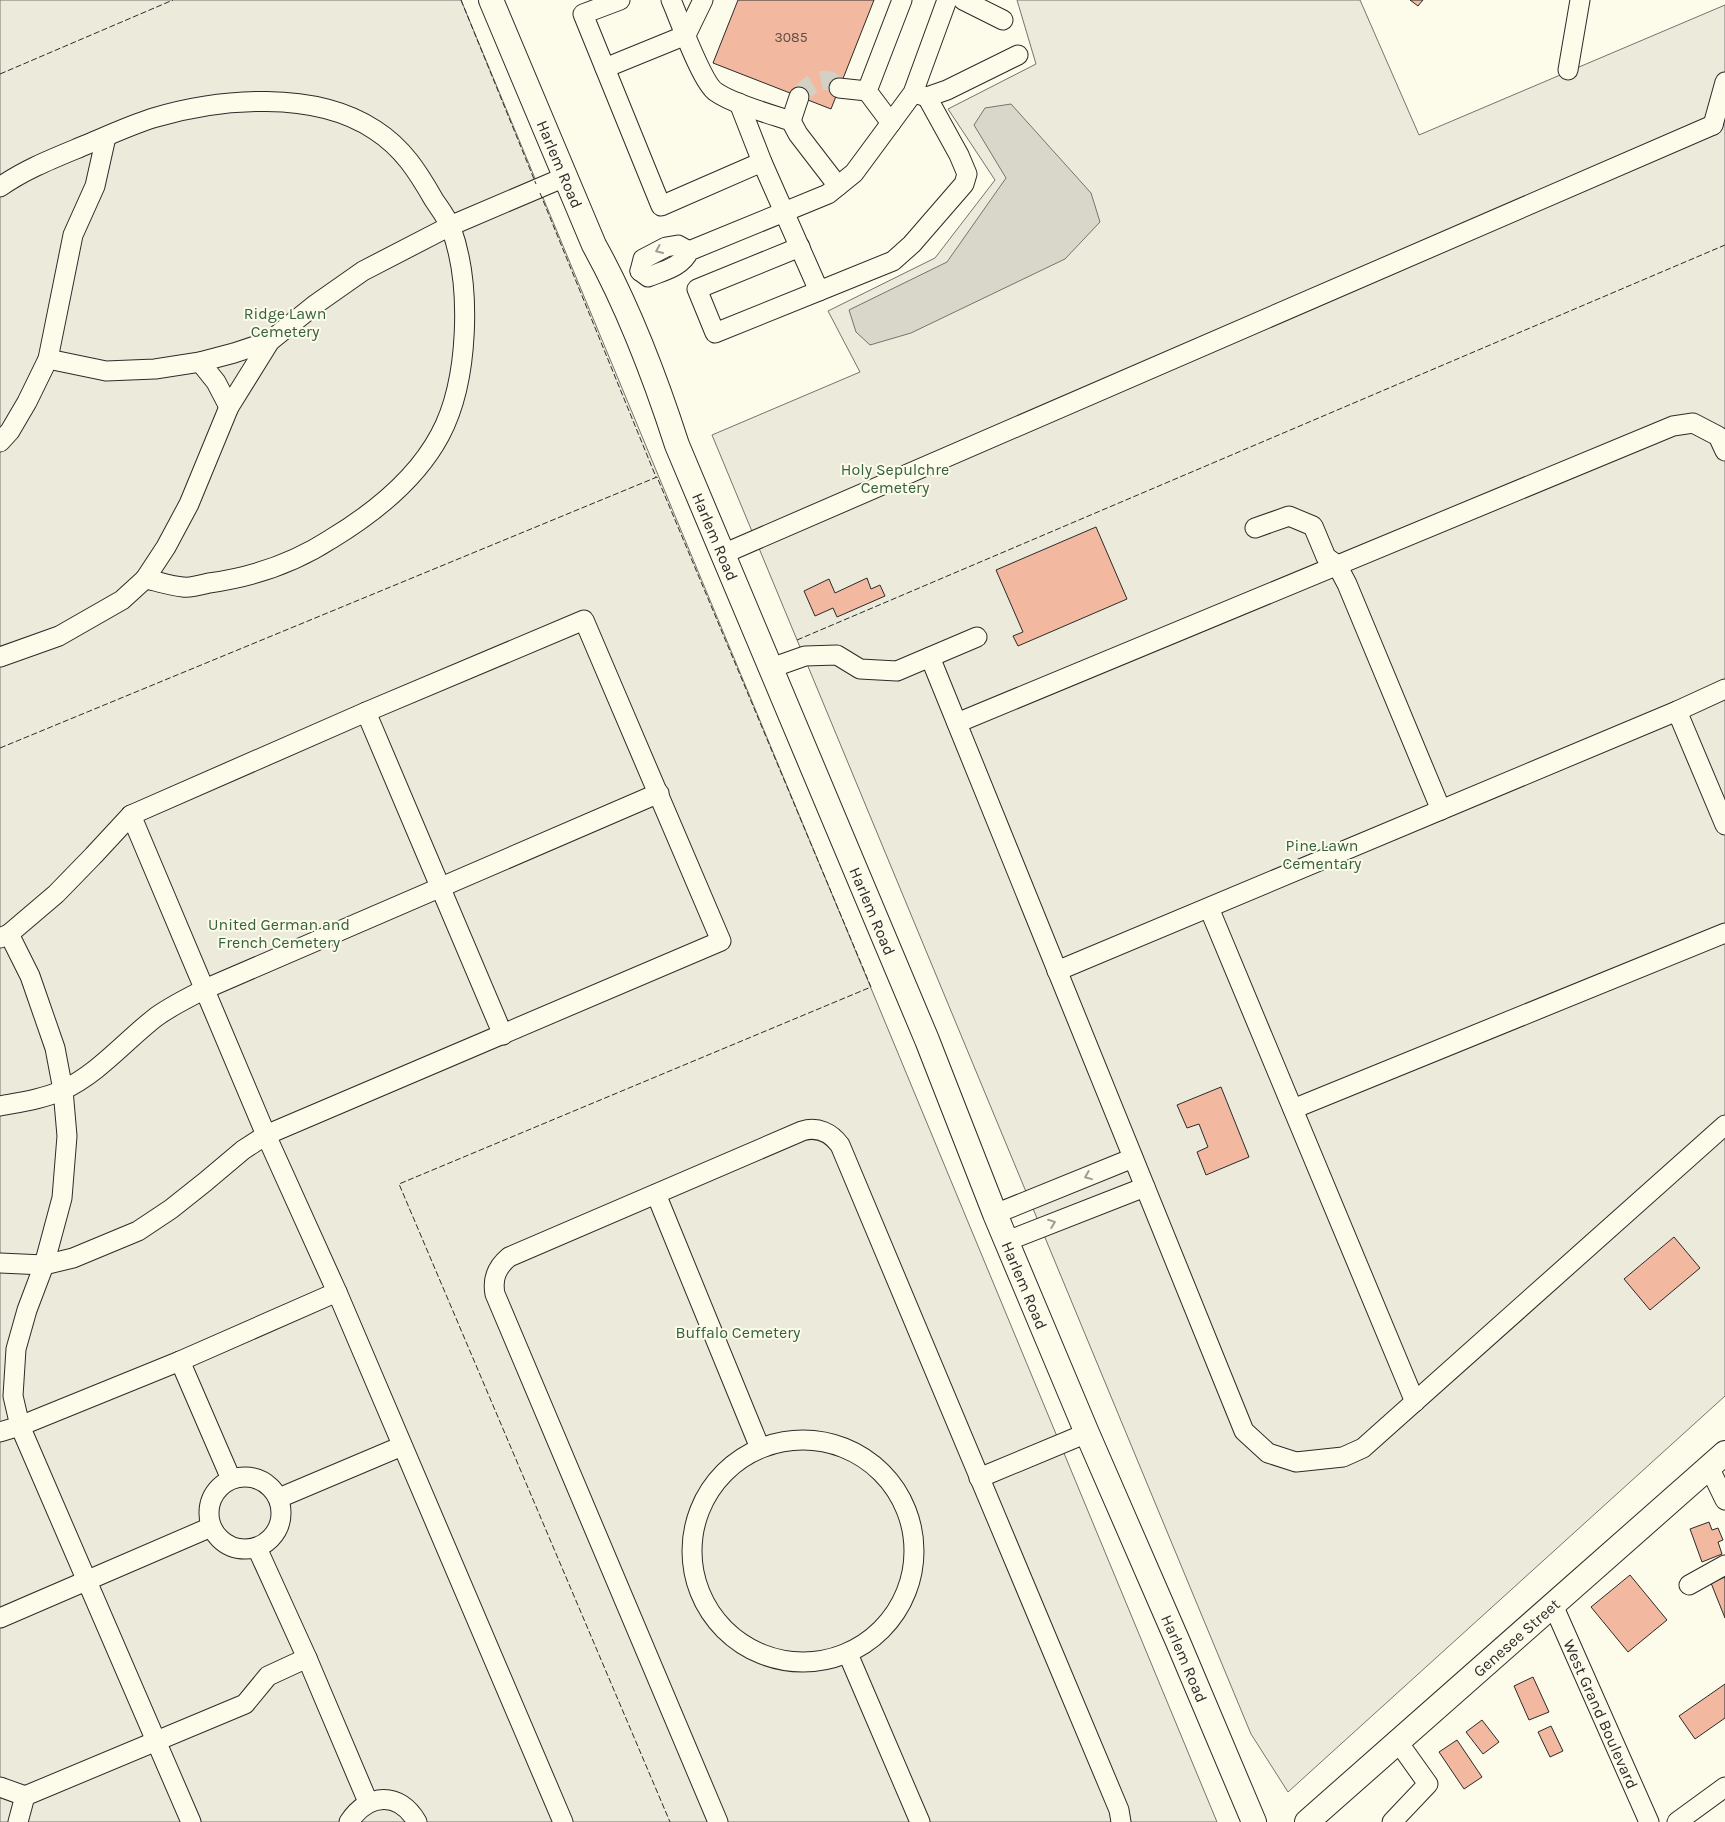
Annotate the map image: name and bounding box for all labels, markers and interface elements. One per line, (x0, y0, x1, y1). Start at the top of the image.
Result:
house number: 3085 (774, 29, 808, 46)
street label: Harlem Road (533, 117, 586, 211)
one-way arrow (656, 244, 665, 254)
park label: Ridge Lawn Cemetery (244, 304, 326, 341)
park label: Holy Sepulchre Cemetery (841, 460, 949, 497)
street label: Harlem Road (688, 490, 742, 584)
park label: Pine Lawn Cementary (1283, 836, 1362, 873)
street label: Harlem Road (845, 864, 899, 958)
park label: United German and French Cemetery (208, 915, 350, 952)
one-way arrow (1084, 1170, 1093, 1180)
one-way arrow (1047, 1219, 1056, 1229)
street label: Harlem Road (998, 1238, 1051, 1332)
park label: Buffalo Cemetery (675, 1323, 801, 1342)
street label: Genesee Street (1469, 1595, 1564, 1681)
street label: Harlem Road (1157, 1612, 1211, 1705)
street label: West Grand Boulevard (1559, 1636, 1642, 1792)

